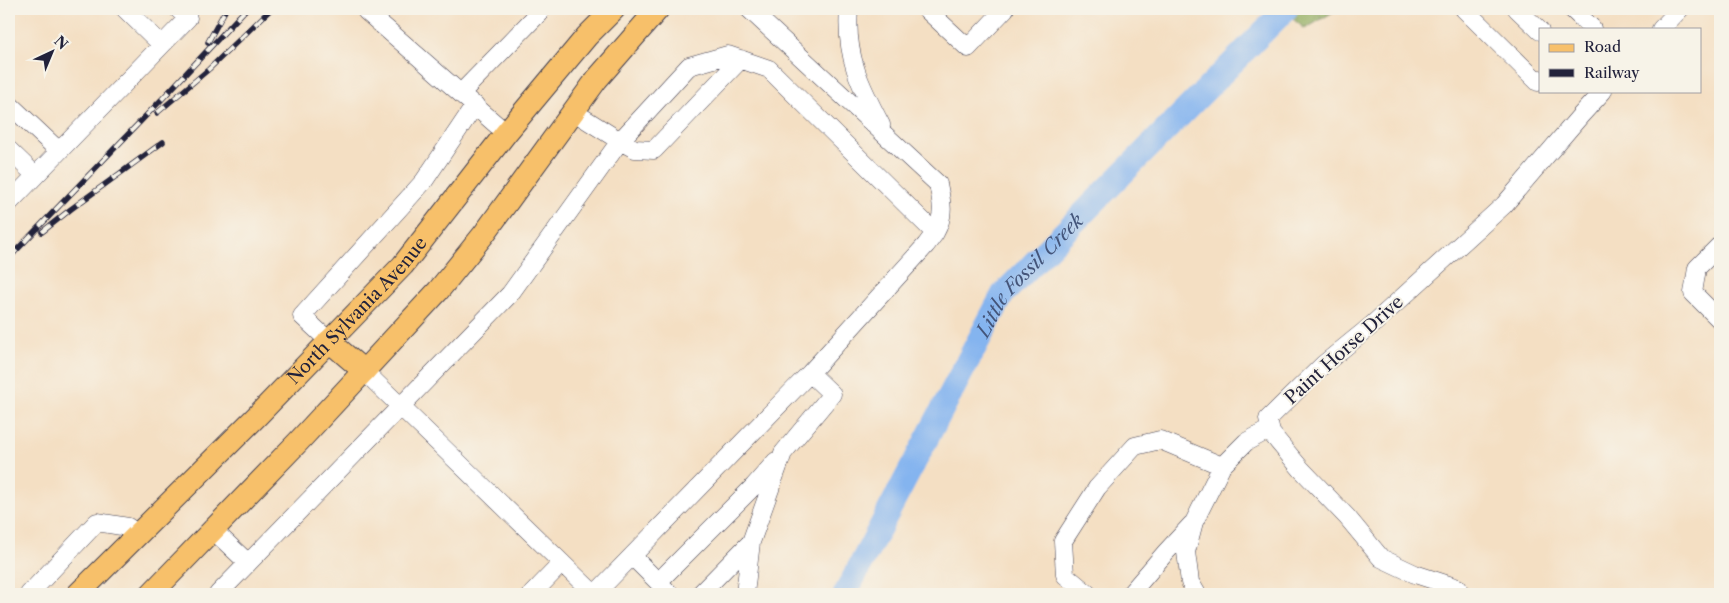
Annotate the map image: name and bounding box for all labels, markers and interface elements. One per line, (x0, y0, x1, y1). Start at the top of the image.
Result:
north arrow (28, 28, 78, 78)
legend (1539, 28, 1702, 92)
text: N (50, 32, 72, 53)
text: Road (1584, 37, 1621, 56)
text: Railway (1584, 63, 1640, 82)
water label: Little Fossil Creek (970, 209, 1088, 343)
street label: North Sylvania Avenue (283, 233, 432, 389)
street label: Paint Horse Drive (1280, 291, 1408, 409)

